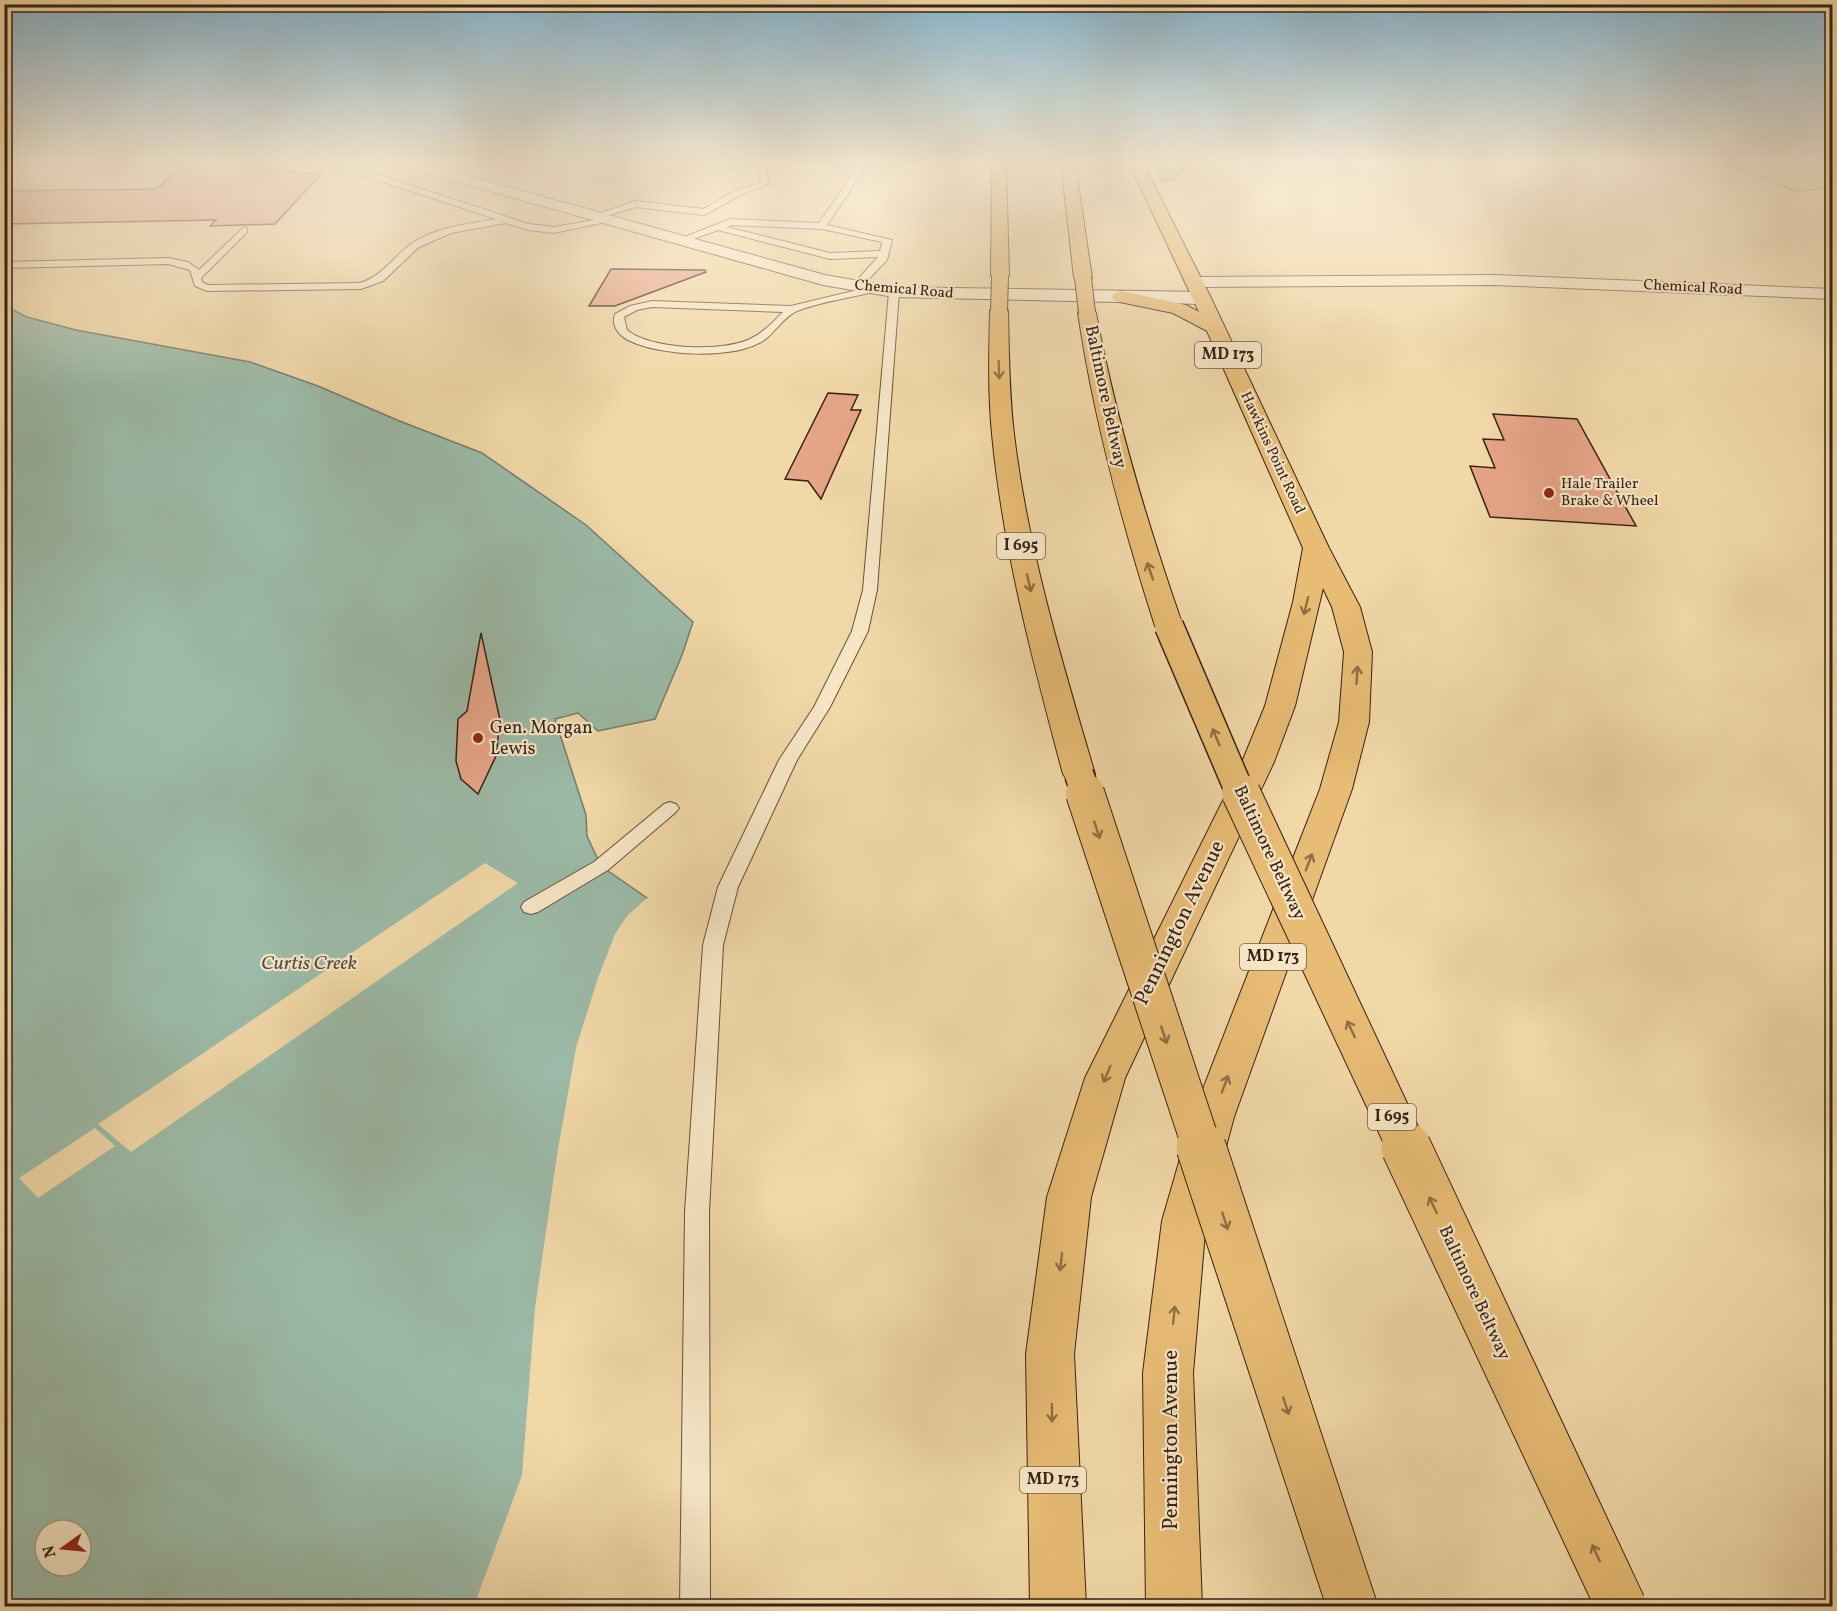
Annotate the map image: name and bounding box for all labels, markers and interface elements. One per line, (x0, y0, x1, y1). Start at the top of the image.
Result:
street label: Chemical Road (854, 275, 954, 305)
street label: Chemical Road (1643, 275, 1743, 301)
street label: Baltimore Beltway (1078, 323, 1132, 471)
road number: MD 173 (1195, 342, 1261, 368)
one-way arrow (993, 359, 1005, 379)
street label: Hawkins Point Road (1234, 388, 1310, 518)
place label: Hale Trailer Brake & Wheel (1561, 474, 1658, 512)
marker: Hale Trailer Brake & Wheel (1542, 486, 1556, 500)
road number: I 695 (997, 533, 1045, 559)
one-way arrow (1144, 562, 1155, 581)
one-way arrow (1024, 573, 1035, 593)
one-way arrow (1299, 596, 1311, 615)
one-way arrow (1352, 665, 1363, 685)
place label: Gen. Morgan Lewis (490, 716, 593, 762)
one-way arrow (1210, 729, 1221, 747)
marker: Gen. Morgan Lewis (471, 731, 485, 745)
street label: Baltimore Beltway (1227, 782, 1311, 925)
one-way arrow (1092, 820, 1103, 839)
street label: Pennington Avenue (1127, 836, 1233, 1010)
one-way arrow (1304, 854, 1315, 872)
road number: MD 173 (1240, 944, 1306, 970)
water label: Curtis Creek (261, 950, 357, 978)
one-way arrow (1345, 1020, 1356, 1038)
one-way arrow (1160, 1025, 1171, 1044)
one-way arrow (1101, 1064, 1113, 1082)
one-way arrow (1220, 1075, 1231, 1094)
road number: I 695 (1368, 1104, 1416, 1130)
one-way arrow (1427, 1197, 1439, 1215)
one-way arrow (1220, 1211, 1231, 1230)
street label: Baltimore Beltway (1432, 1222, 1516, 1365)
one-way arrow (1056, 1252, 1067, 1272)
one-way arrow (1169, 1305, 1180, 1325)
street label: Pennington Avenue (1157, 1350, 1186, 1530)
one-way arrow (1281, 1396, 1292, 1415)
one-way arrow (1046, 1402, 1058, 1422)
road number: MD 173 (1020, 1467, 1086, 1493)
north arrow (33, 1518, 93, 1578)
text: N (38, 1543, 63, 1560)
one-way arrow (1589, 1545, 1601, 1563)

